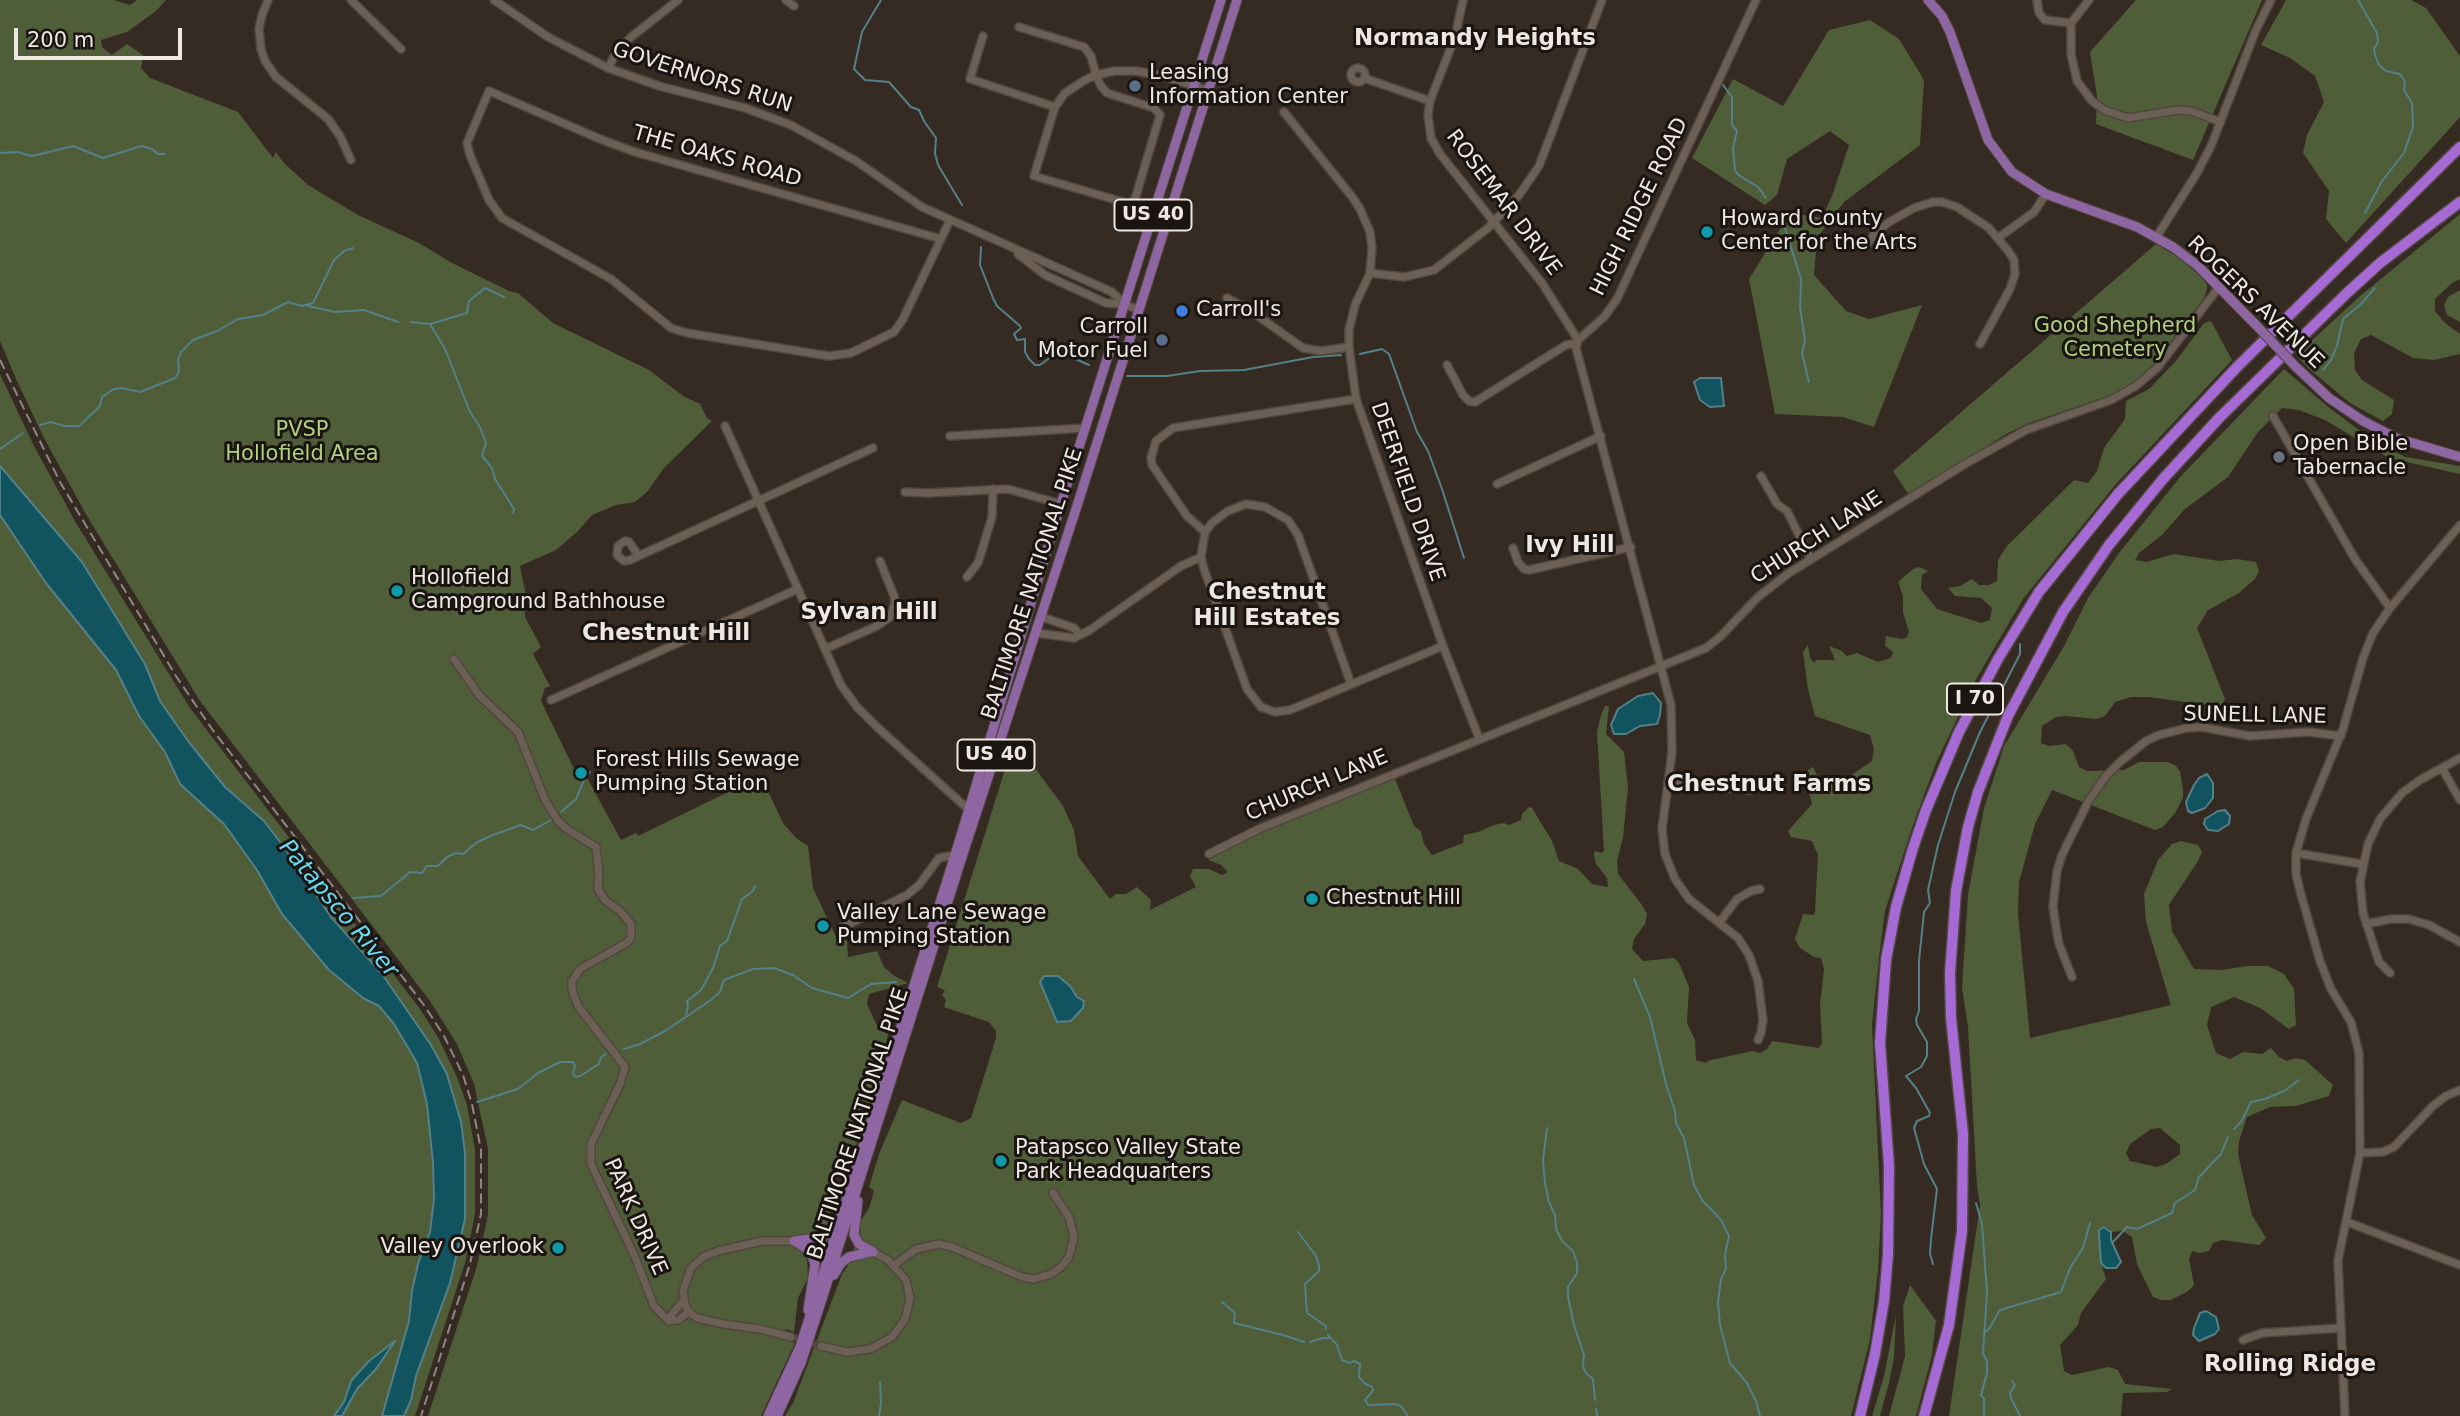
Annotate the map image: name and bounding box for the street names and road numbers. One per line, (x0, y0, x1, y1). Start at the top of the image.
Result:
street label: GOVERNORS RUN (609, 37, 795, 119)
street label: HIGH RIDGE ROAD (1586, 114, 1694, 300)
street label: THE OAKS ROAD (630, 121, 804, 193)
street label: ROSEMAR DRIVE (1440, 125, 1566, 281)
road number: US 40 (1114, 200, 1192, 230)
street label: ROGERS AVENUE (2181, 231, 2329, 375)
street label: DEERFIELD DRIVE (1364, 399, 1450, 585)
street label: BALTIMORE NATIONAL PIKE (977, 445, 1089, 723)
street label: CHURCH LANE (1746, 486, 1888, 590)
road number: I 70 (1947, 684, 2003, 714)
street label: SUNELL LANE (2183, 702, 2327, 730)
road number: US 40 (958, 740, 1034, 770)
street label: CHURCH LANE (1242, 745, 1392, 827)
street label: BALTIMORE NATIONAL PIKE (803, 985, 915, 1263)
street label: PARK DRIVE (598, 1155, 672, 1279)

